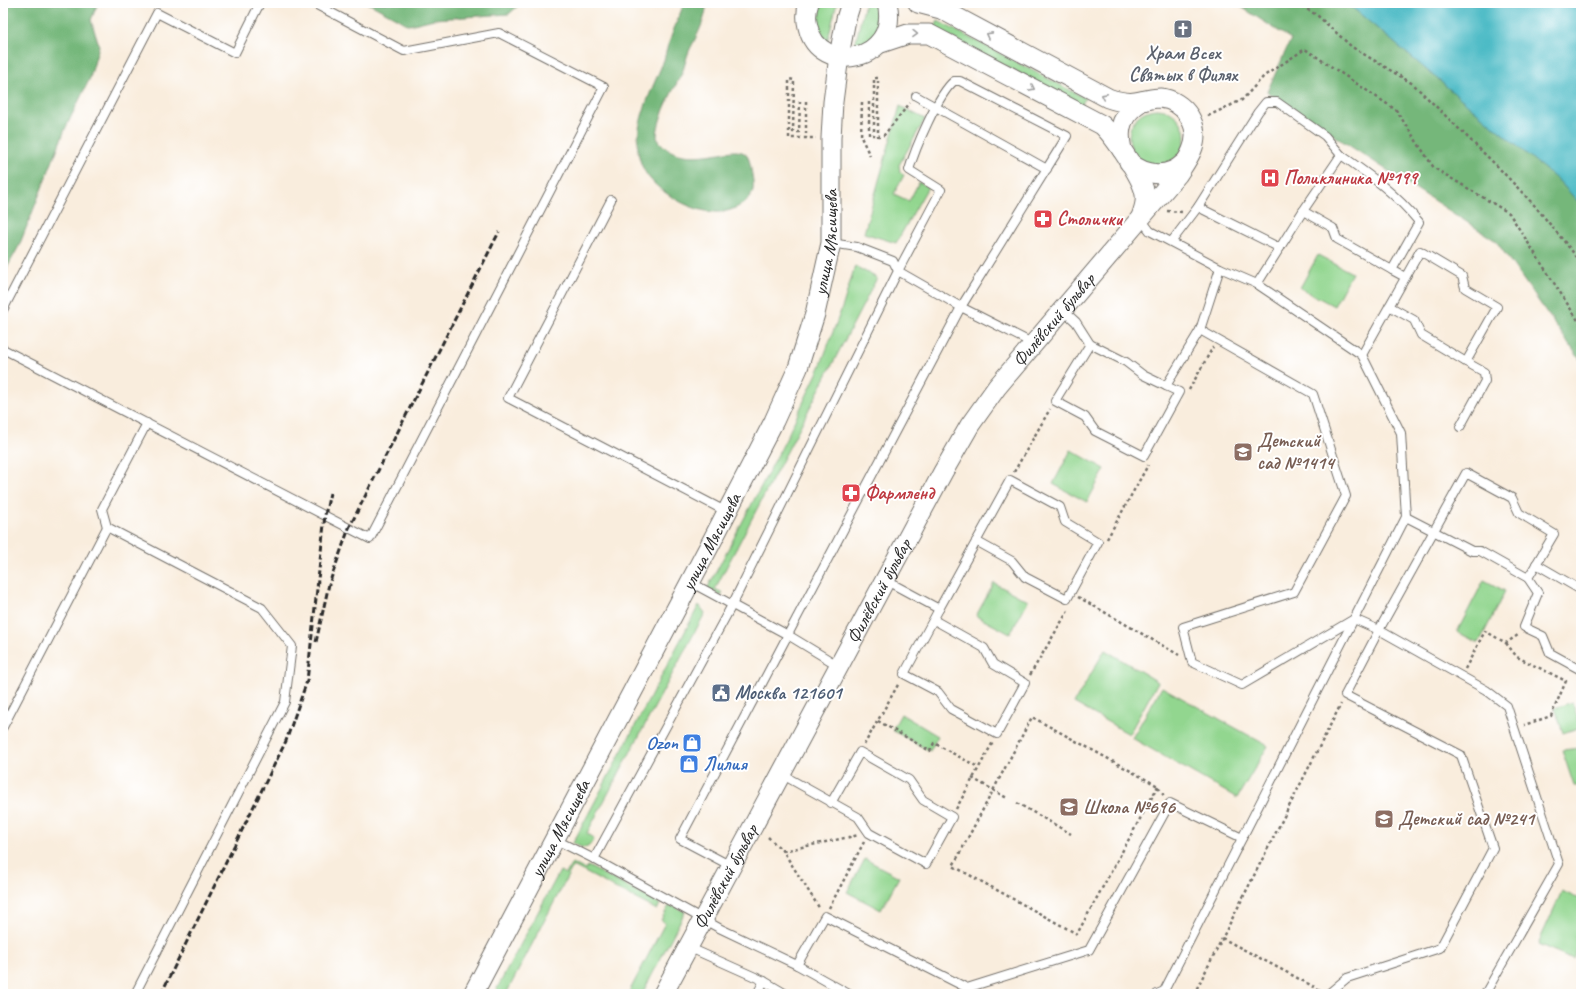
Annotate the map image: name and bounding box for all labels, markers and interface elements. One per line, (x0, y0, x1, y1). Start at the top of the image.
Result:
church icon: Храм Всех Святых в Филях (1172, 18, 1194, 40)
one-way arrow (912, 30, 918, 38)
one-way arrow (986, 32, 994, 40)
place label: Храм Всех Святых в Филях (1129, 41, 1239, 87)
one-way arrow (1028, 83, 1035, 91)
one-way arrow (1101, 93, 1108, 101)
place label: Поликлиника №199 (1284, 166, 1420, 190)
hospital icon: Поликлиника №199 (1259, 167, 1281, 189)
street label: улица Мясищева (807, 188, 844, 299)
place label: Столички (1057, 207, 1123, 231)
pharmacy icon: Столички (1032, 208, 1054, 230)
street label: Филёвский бульвар (1007, 267, 1102, 372)
place label: Детский сад №1414 (1257, 429, 1336, 475)
school or university icon: Детский сад №1414 (1232, 441, 1254, 463)
place label: Фармленд (865, 481, 936, 505)
pharmacy icon: Фармленд (840, 482, 862, 504)
street label: улица Мясищева (675, 488, 747, 596)
street label: Филёвский бульвар (841, 533, 918, 648)
place label: Москва 121601 (735, 681, 844, 705)
public building icon: Москва 121601 (710, 682, 732, 704)
place label: Ozon (646, 731, 678, 755)
shop icon: Ozon (681, 732, 703, 754)
place label: Лилия (703, 752, 749, 776)
shop icon: Лилия (678, 753, 700, 775)
street label: улица Мясищева (524, 774, 597, 882)
place label: Школа №696 (1083, 795, 1177, 819)
school or university icon: Школа №696 (1058, 796, 1080, 818)
place label: Детский сад №241 (1398, 807, 1537, 831)
school or university icon: Детский сад №241 (1373, 808, 1395, 830)
street label: Филёвский бульвар (688, 819, 765, 933)

